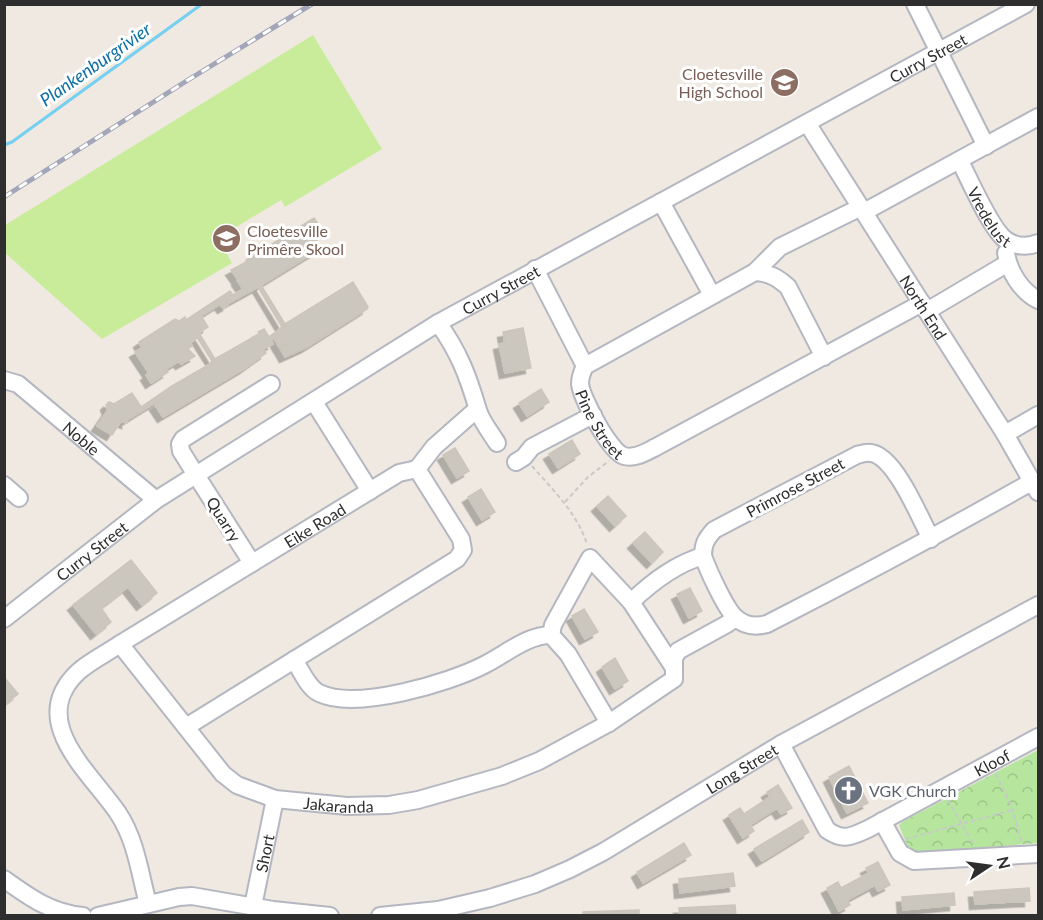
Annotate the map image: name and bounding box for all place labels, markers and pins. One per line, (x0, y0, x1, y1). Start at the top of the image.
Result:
place label: Cloetesville High School (679, 64, 763, 101)
school or university icon: Cloetesville High School (768, 66, 800, 98)
place label: Cloetesville Primêre Skool (247, 221, 344, 258)
school or university icon: Cloetesville Primêre Skool (210, 223, 242, 255)
church icon: VGK Church (832, 774, 864, 806)
place label: VGK Church (869, 781, 957, 800)

